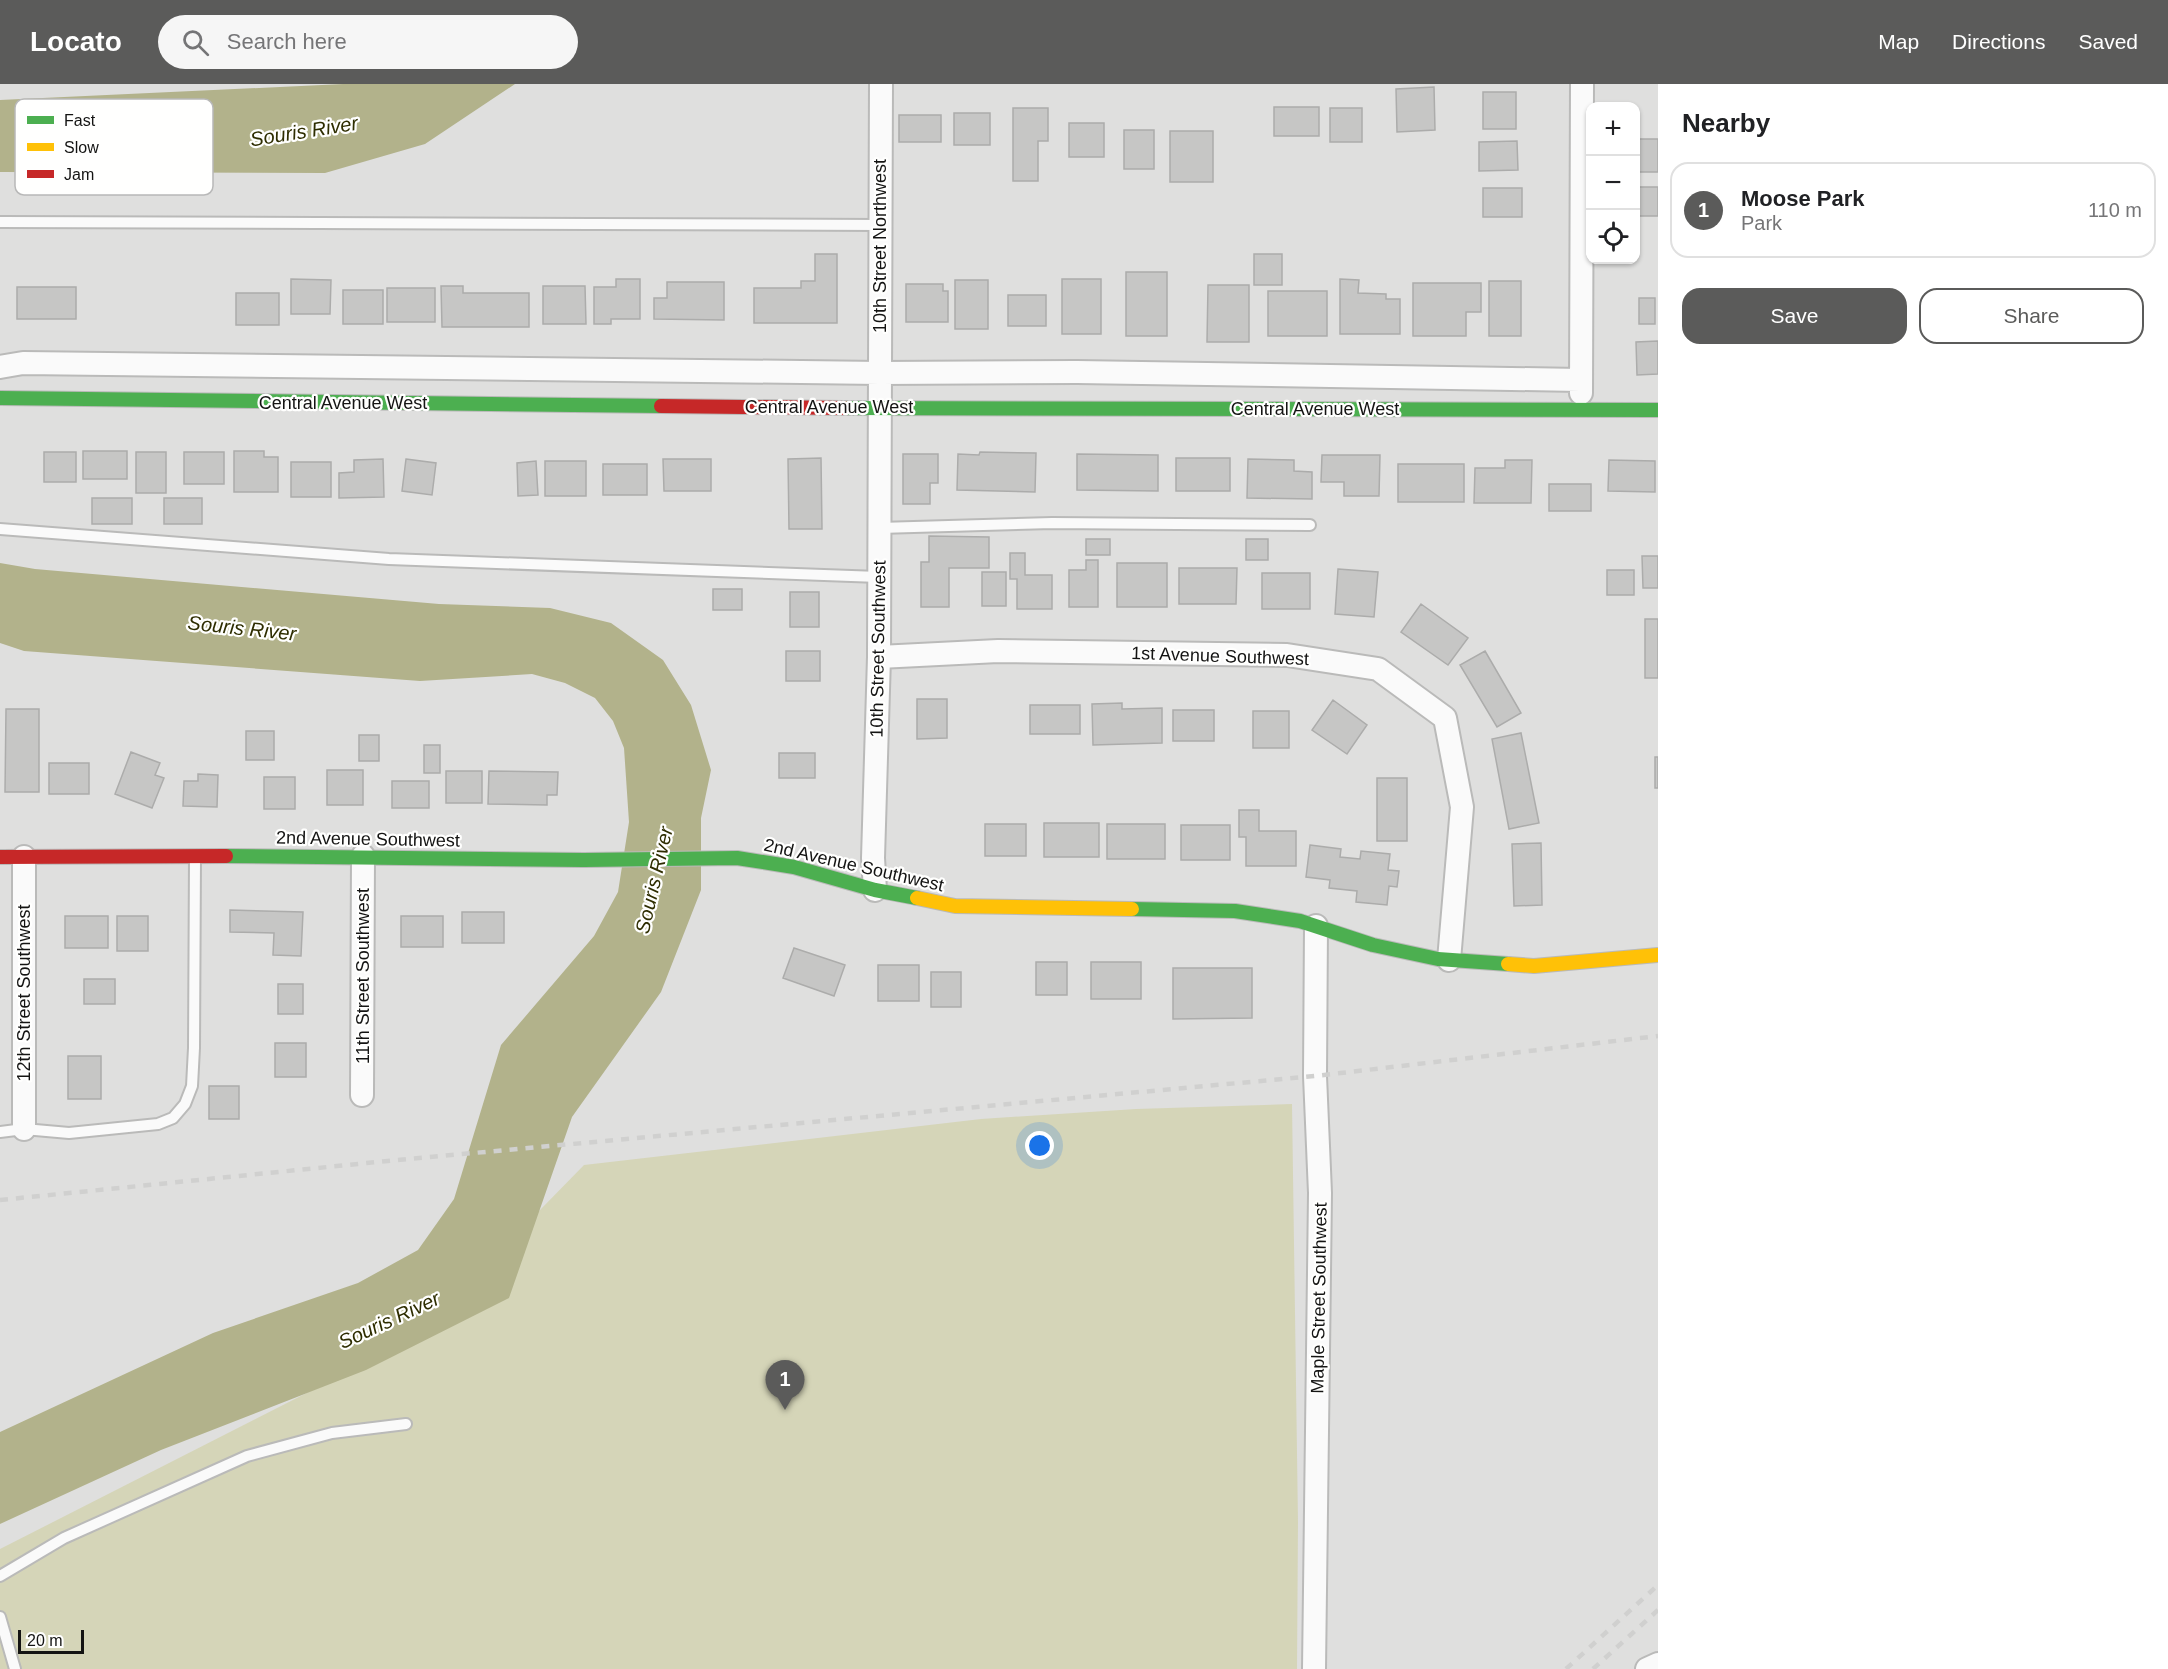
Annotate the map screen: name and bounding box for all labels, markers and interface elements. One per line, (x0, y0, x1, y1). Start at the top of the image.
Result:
search box (158, 15, 578, 69)
text: Locato (30, 26, 122, 57)
icon: search (179, 26, 212, 59)
text: Search here (227, 29, 347, 54)
text: Map (1878, 30, 1919, 53)
text: Directions (1952, 30, 2045, 53)
text: Saved (2078, 30, 2138, 53)
legend (15, 99, 213, 195)
map controls (1586, 102, 1640, 264)
button: + (1586, 102, 1640, 156)
text: Nearby (1682, 108, 1770, 138)
water label: Souris River (248, 111, 361, 150)
text: Fast (64, 112, 96, 129)
text: Slow (64, 139, 99, 156)
button: − (1586, 156, 1640, 210)
street label: 10th Street Northwest (870, 159, 890, 333)
text: Jam (64, 166, 94, 183)
text: Moose Park (1741, 186, 1865, 211)
text: 1 (1698, 199, 1709, 221)
text: 110 m (2088, 199, 2142, 221)
button: locate (1586, 210, 1640, 264)
text: Park (1741, 212, 1782, 234)
button: Save (1682, 288, 1907, 344)
button: Share (1919, 288, 2144, 344)
street label: Central Avenue West (259, 393, 427, 413)
street label: Central Avenue West (745, 397, 913, 417)
street label: Central Avenue West (1231, 399, 1399, 419)
street label: 10th Street Southwest (866, 560, 890, 738)
water label: Souris River (187, 611, 299, 645)
street label: 1st Avenue Southwest (1131, 643, 1309, 669)
water label: Souris River (631, 823, 677, 936)
street label: 2nd Avenue Southwest (276, 827, 460, 851)
street label: 2nd Avenue Southwest (762, 835, 946, 895)
street label: 11th Street Southwest (353, 888, 373, 1064)
street label: 12th Street Southwest (14, 904, 34, 1082)
your location (1025, 1131, 1054, 1160)
street label: Maple Street Southwest (1307, 1202, 1331, 1394)
water label: Souris River (335, 1286, 444, 1353)
pin: 1 (766, 1360, 804, 1410)
scale bar (18, 1627, 84, 1654)
text: 20 m (27, 1632, 63, 1649)

